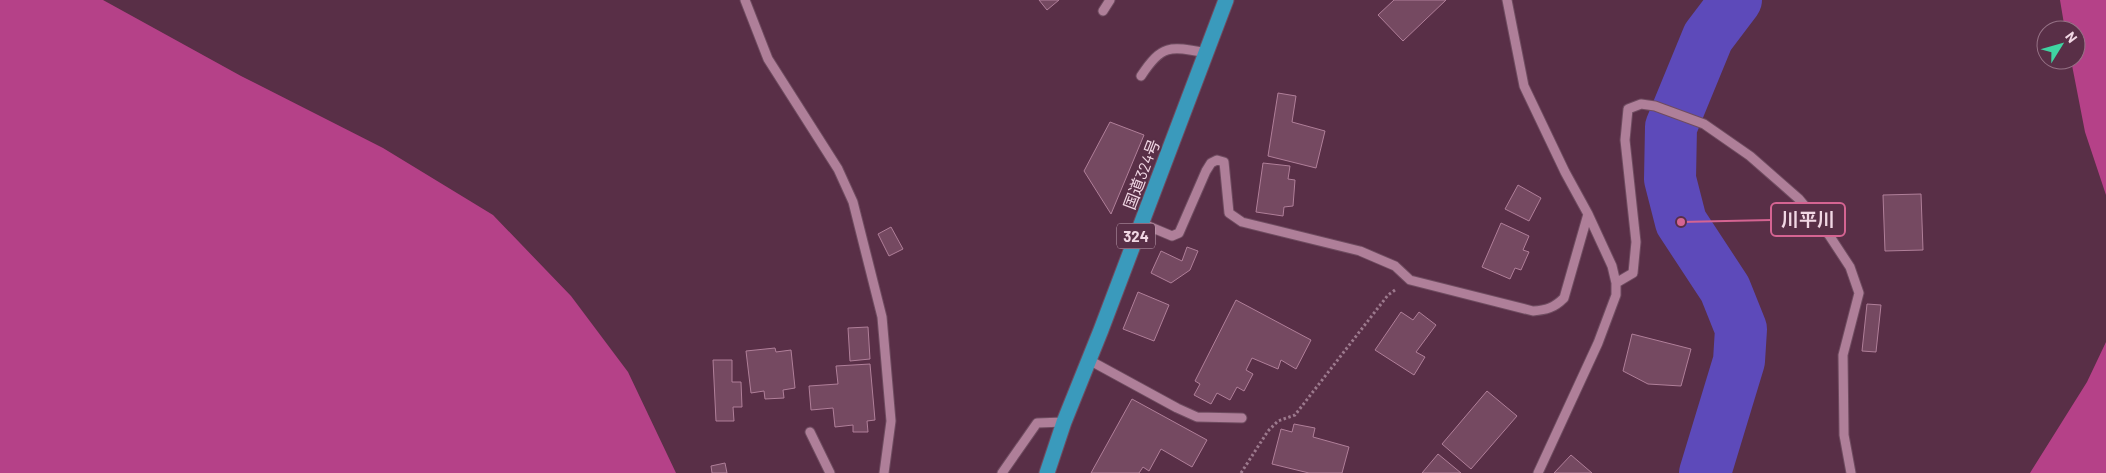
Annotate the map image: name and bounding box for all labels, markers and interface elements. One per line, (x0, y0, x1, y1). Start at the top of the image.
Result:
north arrow (2036, 20, 2086, 70)
text: N (2062, 28, 2081, 46)
street label: 国道324号 (1119, 136, 1163, 212)
callout: 川平川 (1771, 203, 1845, 236)
text: 川平川 (1781, 208, 1835, 230)
road number: 324 (1117, 224, 1155, 248)

